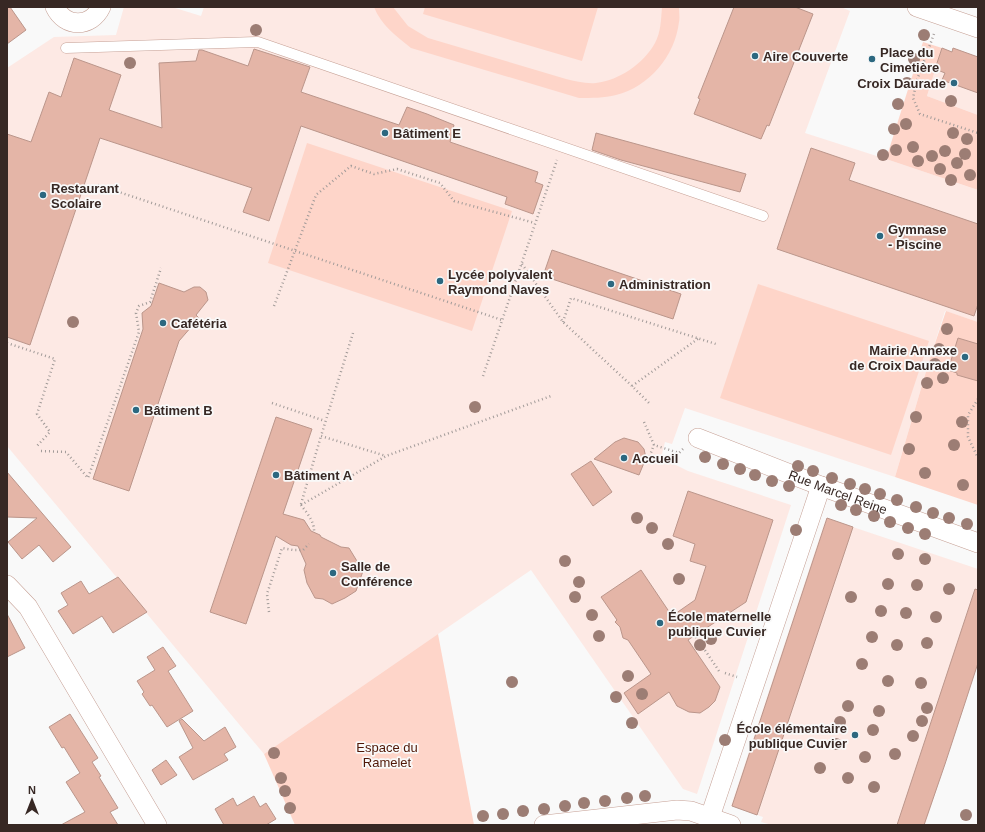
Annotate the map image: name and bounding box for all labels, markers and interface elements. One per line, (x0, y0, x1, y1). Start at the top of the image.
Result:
place label: Place du Cimetière (880, 45, 939, 75)
place label: Aire Couverte (763, 49, 848, 64)
marker: Aire Couverte (750, 51, 760, 61)
marker: Place du Cimetière (867, 54, 877, 64)
place label: Croix Daurade (857, 76, 946, 91)
marker: Croix Daurade (949, 78, 959, 88)
place label: Bâtiment E (393, 126, 461, 141)
marker: Bâtiment E (380, 128, 390, 138)
place label: Restaurant Scolaire (51, 181, 120, 211)
marker: Restaurant Scolaire (38, 190, 48, 200)
place label: Gymnase - Piscine (888, 222, 947, 252)
marker: Gymnase - Piscine (875, 231, 885, 241)
place label: Lycée polyvalent Raymond Naves (448, 267, 553, 297)
marker: Lycée polyvalent Raymond Naves (435, 276, 445, 286)
place label: Administration (619, 277, 711, 292)
marker: Administration (606, 279, 616, 289)
place label: Cafétéria (171, 316, 227, 331)
marker: Cafétéria (158, 318, 168, 328)
place label: Mairie Annexe de Croix Daurade (849, 343, 957, 373)
marker: Mairie Annexe de Croix Daurade (960, 352, 970, 362)
place label: Bâtiment B (144, 403, 213, 418)
marker: Bâtiment B (131, 405, 141, 415)
place label: Accueil (632, 451, 678, 466)
marker: Accueil (619, 453, 629, 463)
street label: Rue Marcel Reine (787, 467, 889, 517)
place label: Bâtiment A (284, 468, 353, 483)
marker: Bâtiment A (271, 470, 281, 480)
place label: Salle de Conférence (341, 559, 413, 589)
marker: Salle de Conférence (328, 568, 338, 578)
place label: École maternelle publique Cuvier (668, 609, 771, 639)
marker: École maternelle publique Cuvier (655, 618, 665, 628)
place label: École élémentaire publique Cuvier (736, 721, 847, 751)
marker: École élémentaire publique Cuvier (850, 730, 860, 740)
park label: Espace du Ramelet (356, 740, 418, 770)
north arrow (12, 780, 52, 820)
text: N (28, 784, 36, 796)

